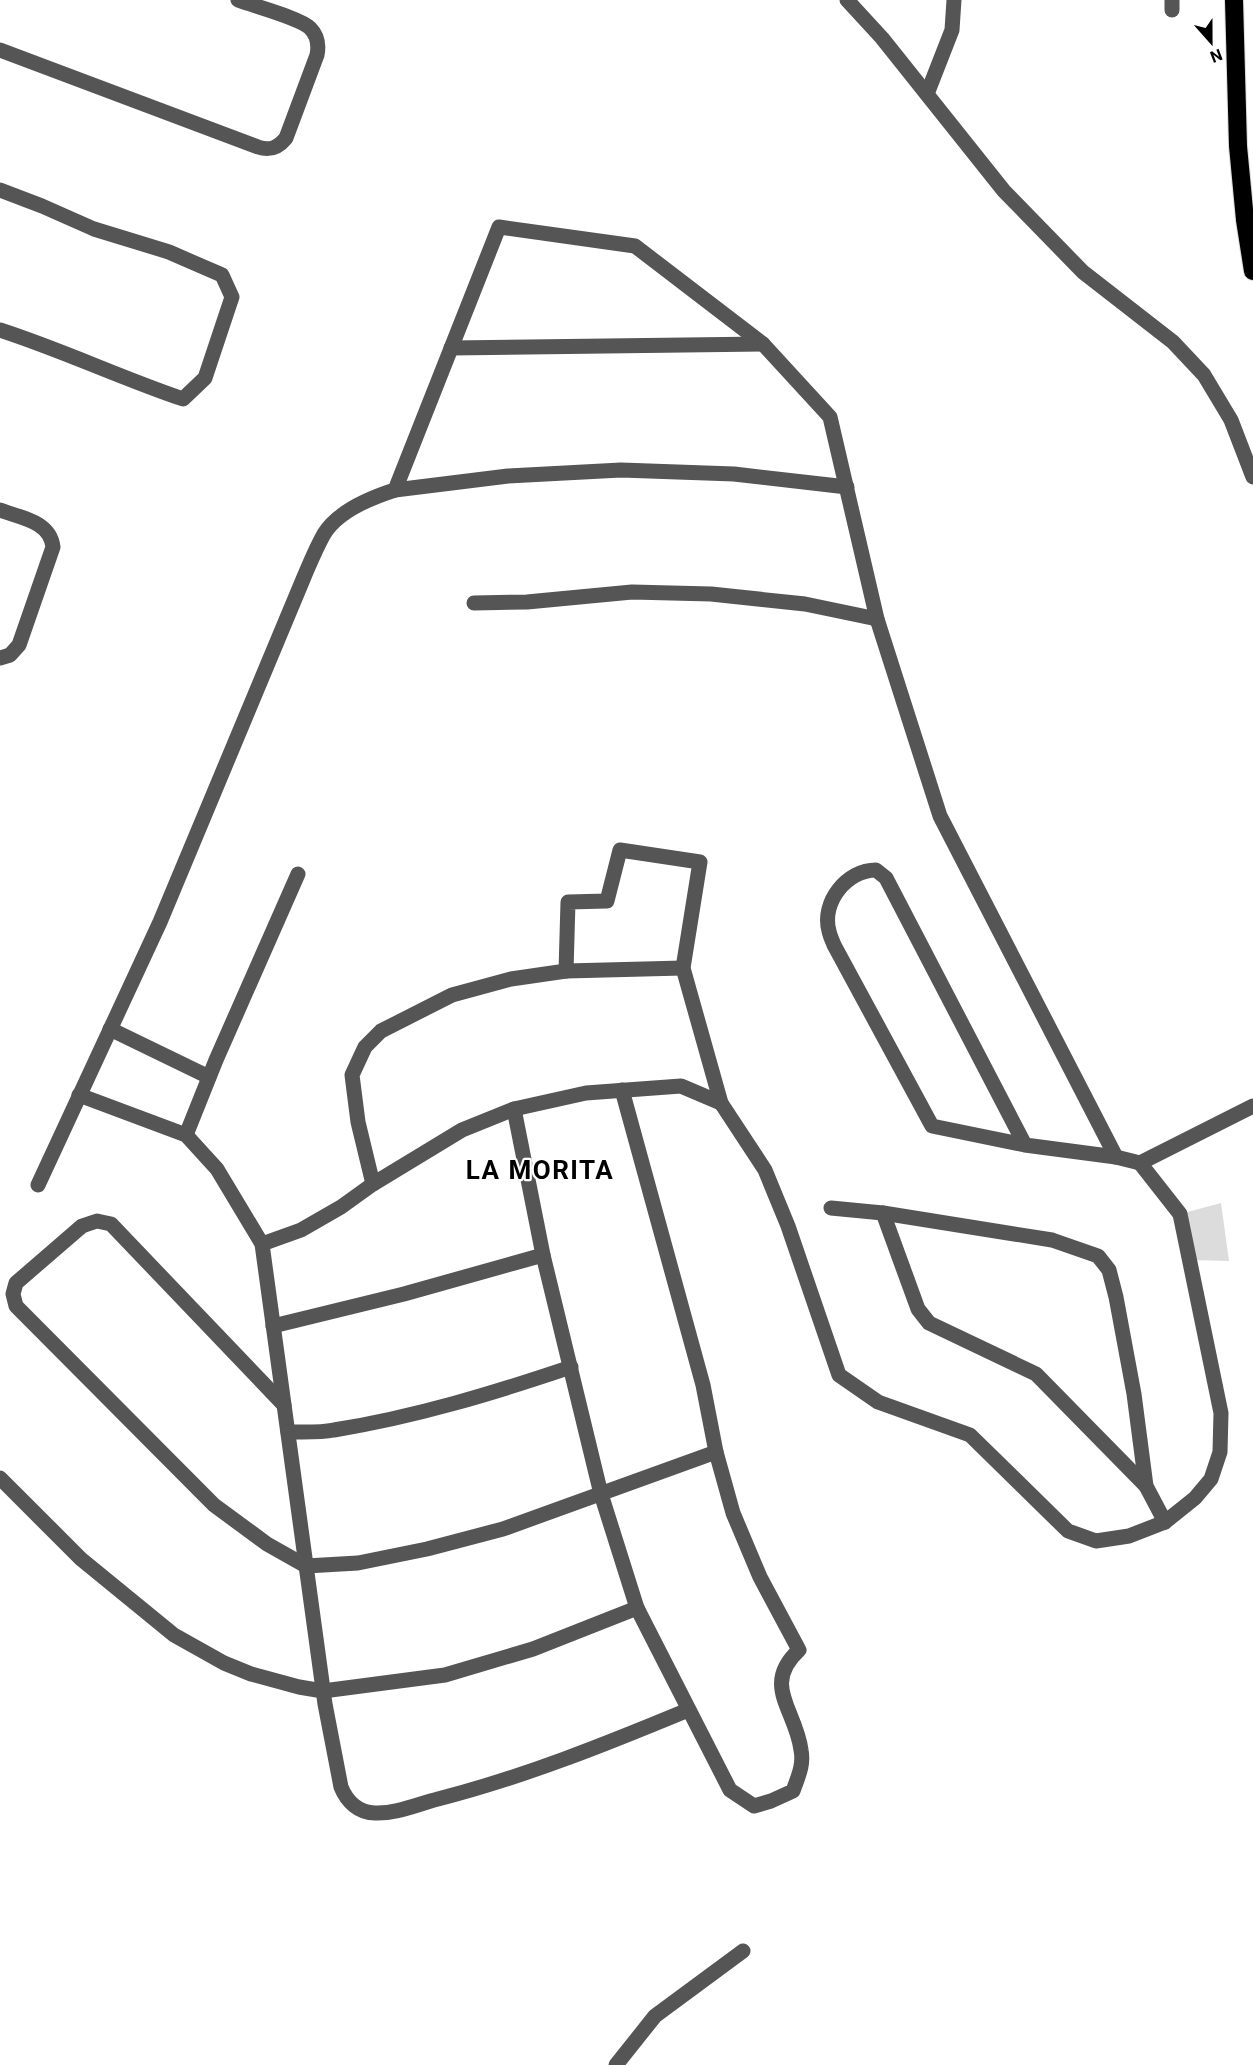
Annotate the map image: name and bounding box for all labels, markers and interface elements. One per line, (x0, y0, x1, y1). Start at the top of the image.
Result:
north arrow (1181, 12, 1241, 72)
text: N (1208, 45, 1225, 66)
district label: LA MORITA (466, 1155, 614, 1185)

